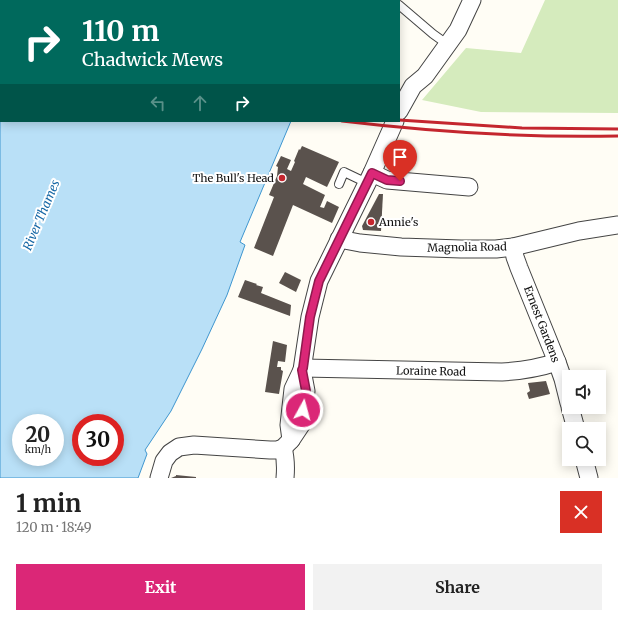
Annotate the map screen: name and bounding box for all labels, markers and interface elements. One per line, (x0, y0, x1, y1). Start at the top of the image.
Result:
text: 110 m (82, 13, 159, 49)
icon: right (16, 16, 68, 68)
text: Chadwick Mews (82, 48, 223, 71)
icon: left (147, 92, 169, 114)
icon: ahead (189, 92, 211, 114)
icon: right (231, 92, 253, 114)
pin (383, 140, 417, 181)
icon: arrive (389, 146, 411, 168)
place label: The Bull's Head (193, 171, 274, 185)
marker: The Bull's Head (277, 173, 287, 183)
water label: River Thames (19, 178, 63, 252)
place label: Annie's (378, 215, 418, 229)
marker: Annie's (366, 217, 376, 227)
street label: Magnolia Road (427, 239, 507, 255)
street label: Ernest Gardens (521, 284, 563, 364)
street label: Loraine Road (396, 363, 466, 379)
map controls (562, 370, 606, 466)
button: sound (562, 370, 606, 414)
position arrow (282, 389, 324, 431)
speed limit sign: 30 (72, 414, 124, 466)
text: 20 (26, 422, 50, 447)
button: search (562, 422, 606, 466)
text: km/h (25, 443, 51, 456)
text: 1 min (16, 488, 81, 519)
button: close (560, 491, 602, 533)
text: 120 m · 18:49 (16, 519, 92, 536)
button: Exit (16, 564, 305, 610)
button: Share (313, 564, 602, 610)

